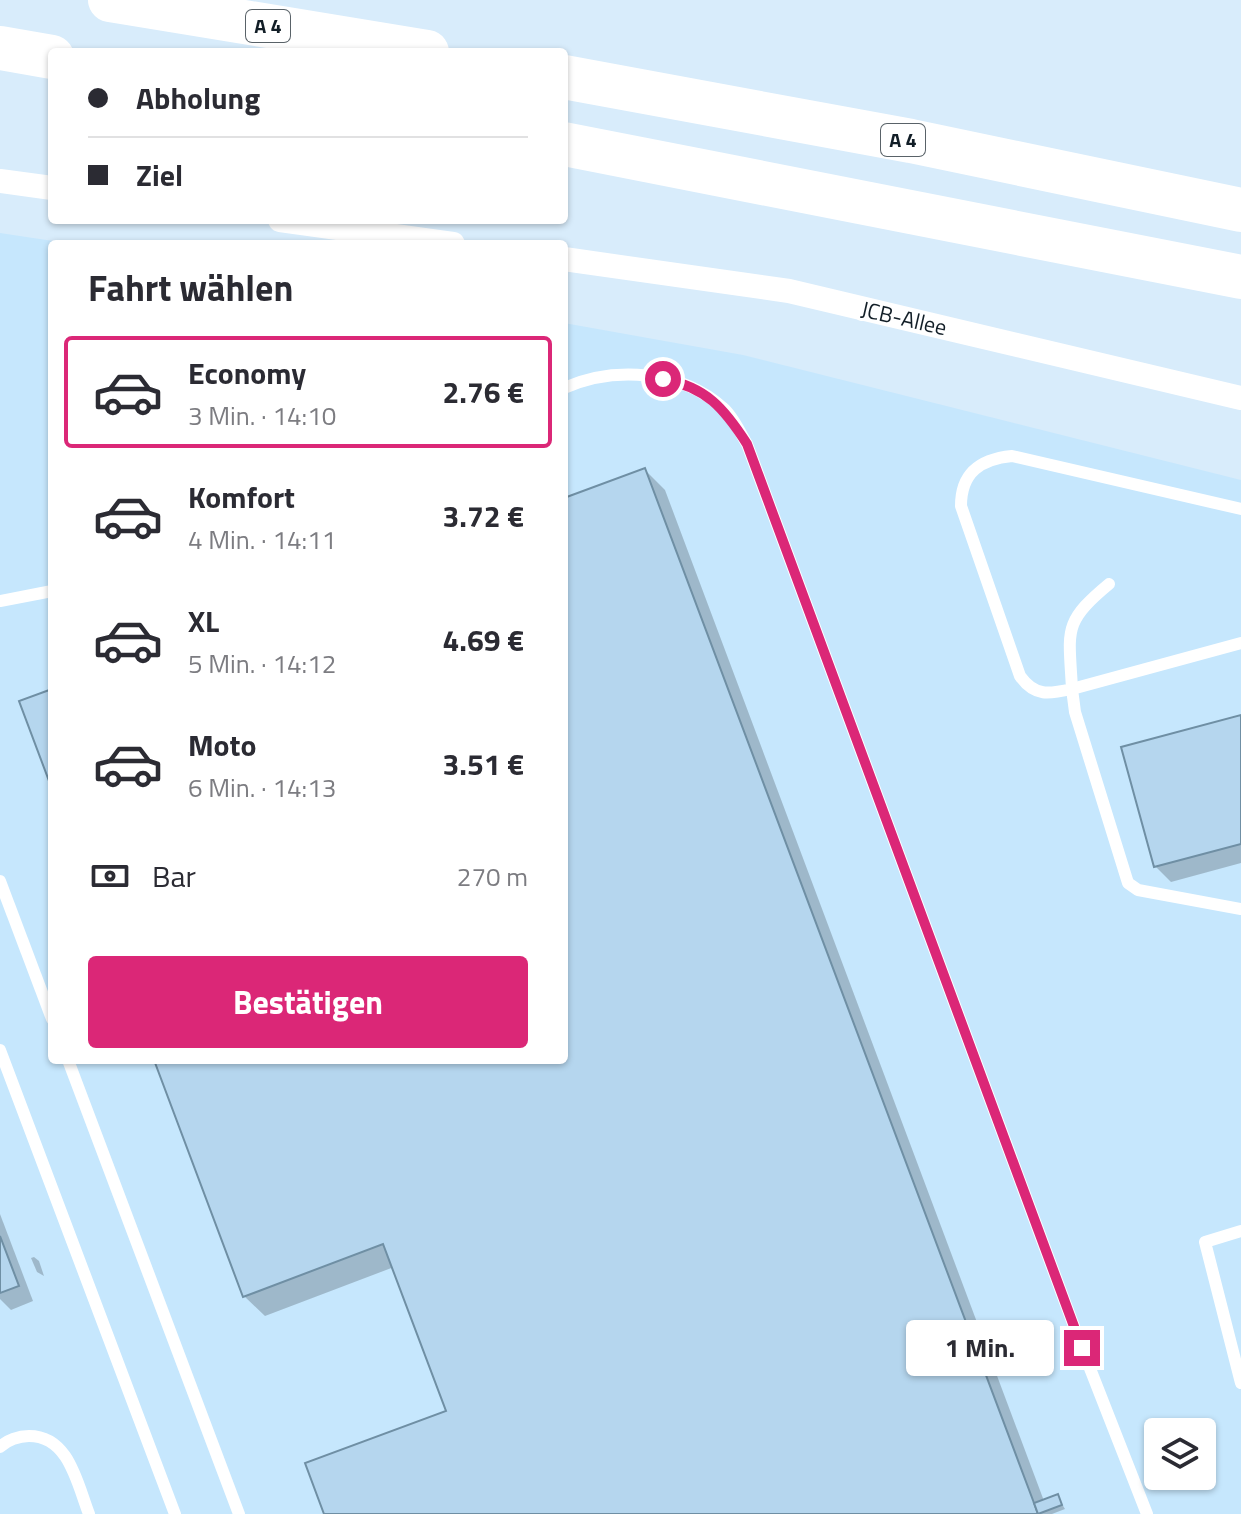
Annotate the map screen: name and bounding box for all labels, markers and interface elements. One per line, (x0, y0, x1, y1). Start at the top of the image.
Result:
road number: A 4 (246, 10, 290, 42)
text: Abholung (136, 75, 260, 121)
road number: A 4 (881, 124, 925, 156)
text: Ziel (136, 152, 183, 198)
text: Fahrt wählen (88, 260, 293, 315)
street label: JCB-Allee (858, 292, 950, 344)
text: Economy (188, 350, 306, 396)
icon: car (92, 356, 164, 428)
route start (645, 361, 681, 397)
text: 2.76 € (443, 369, 524, 415)
text: 3 Min. · 14:10 (188, 396, 336, 435)
text: Komfort (188, 474, 295, 520)
icon: car (92, 480, 164, 552)
text: 3.72 € (443, 493, 524, 539)
text: 4 Min. · 14:11 (188, 520, 336, 559)
text: XL (188, 598, 219, 644)
icon: car (92, 604, 164, 676)
text: 4.69 € (443, 617, 524, 663)
text: 5 Min. · 14:12 (188, 644, 336, 683)
text: Moto (188, 722, 256, 768)
icon: car (92, 728, 164, 800)
text: 3.51 € (443, 741, 524, 787)
text: 6 Min. · 14:13 (188, 768, 336, 807)
text: Bar (152, 853, 196, 899)
icon: cash (88, 854, 132, 898)
text: 270 m (457, 857, 528, 896)
button: Bestätigen (88, 956, 528, 1048)
callout: 1 Min. (906, 1320, 1054, 1376)
text: 1 Min. (945, 1328, 1015, 1367)
route end (1064, 1330, 1100, 1366)
map controls (1144, 1418, 1216, 1490)
button: layers (1144, 1418, 1216, 1490)

